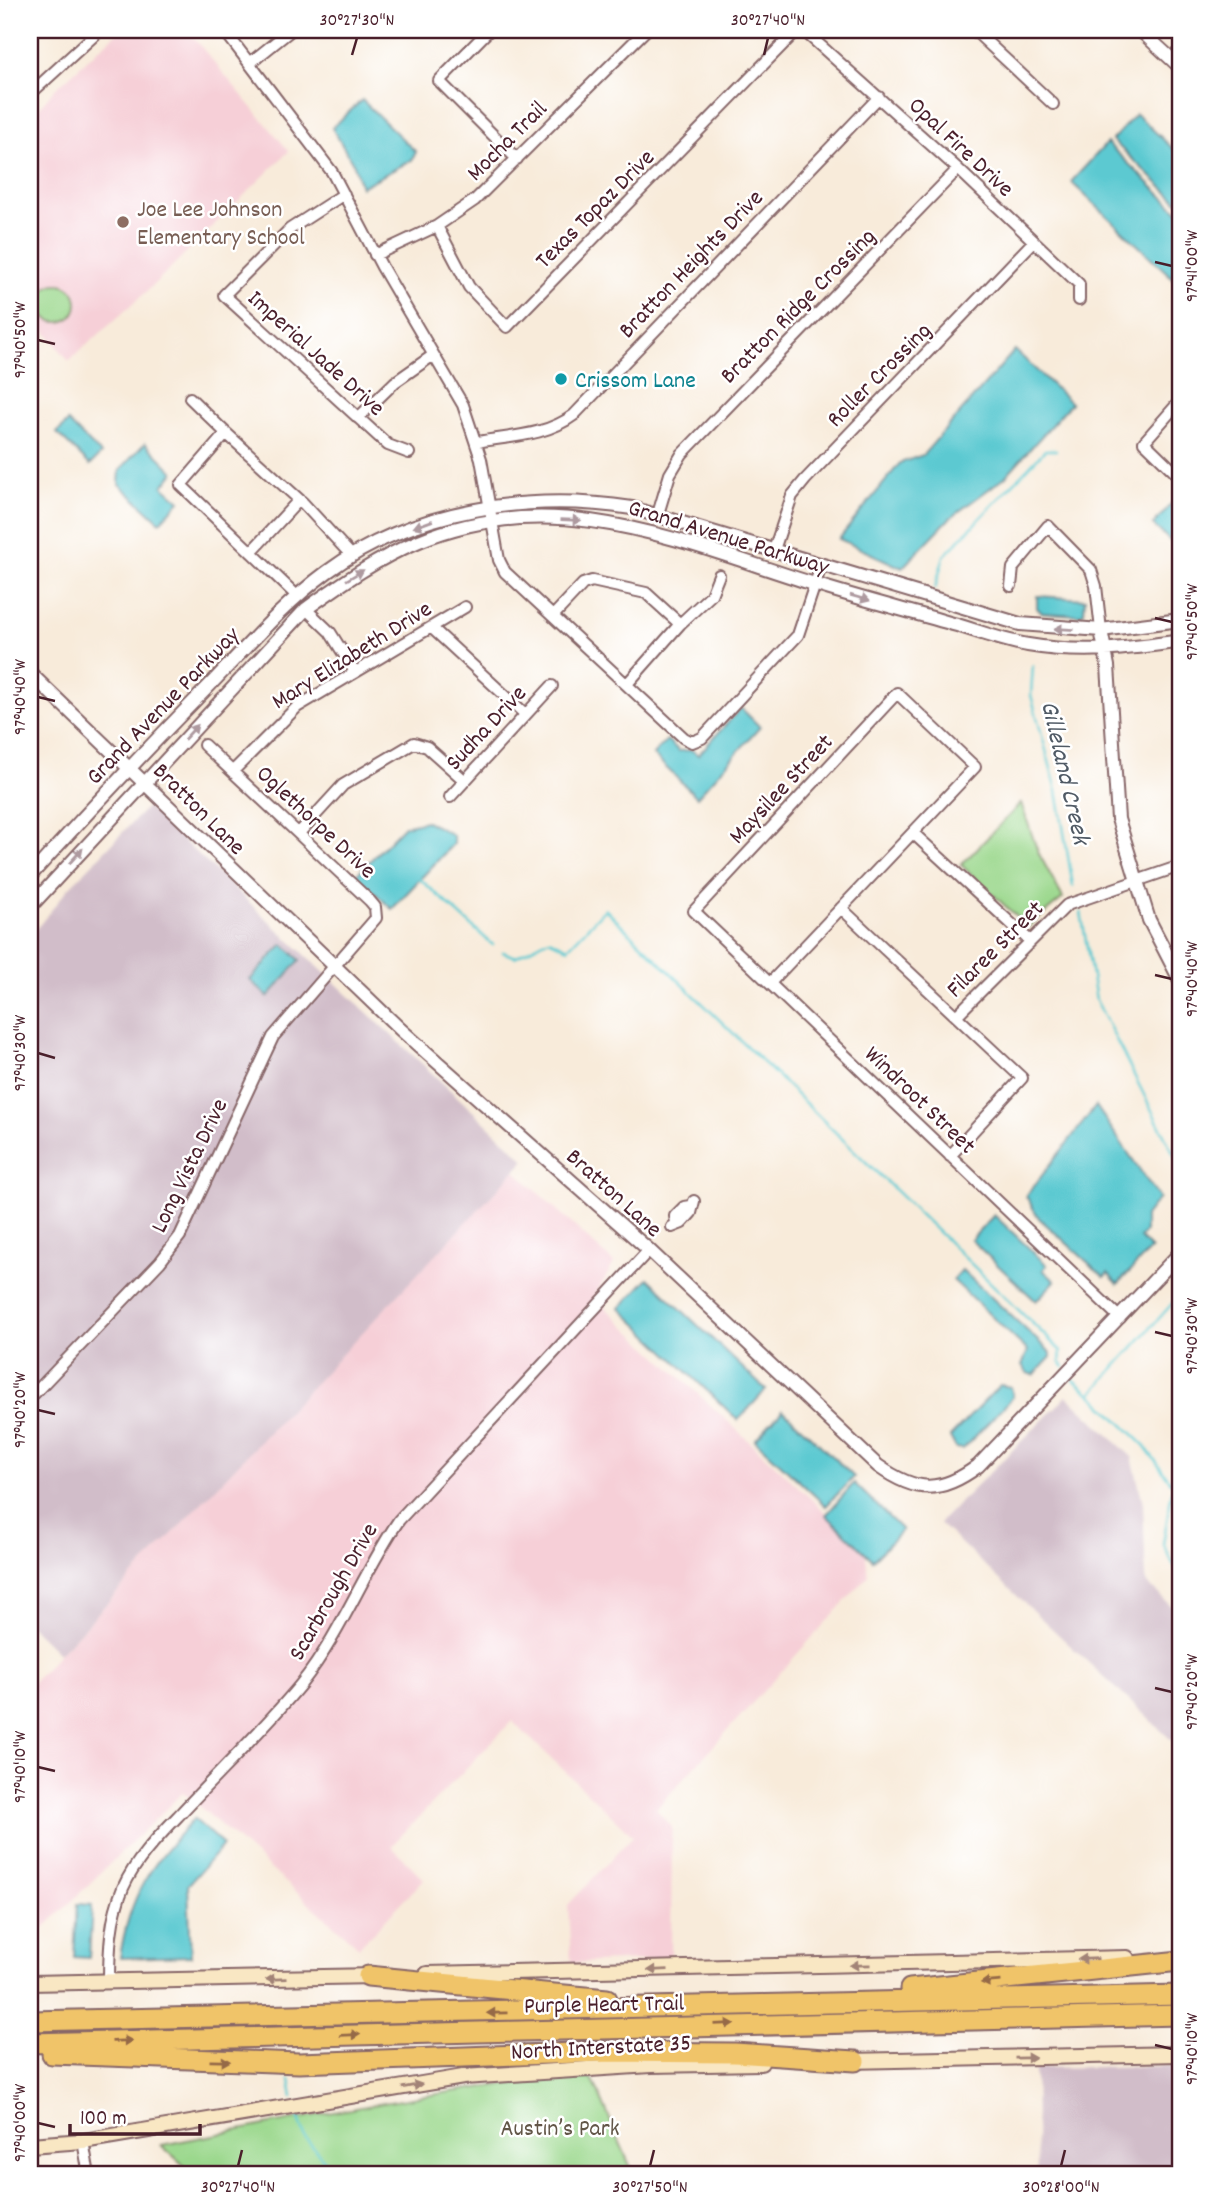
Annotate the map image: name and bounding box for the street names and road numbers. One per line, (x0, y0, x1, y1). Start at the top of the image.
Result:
street label: Opal Fire Drive (900, 90, 1020, 206)
street label: Mocha Trail (460, 94, 556, 190)
street label: Texas Topaz Drive (529, 143, 664, 278)
street label: Bratton Heights Drive (612, 183, 772, 347)
street label: Bratton Ridge Crossing (714, 222, 885, 393)
street label: Imperial Jade Drive (239, 283, 391, 425)
street label: Roller Crossing (820, 316, 940, 436)
street label: Grand Avenue Parkway (623, 492, 834, 586)
street label: Mary Elizabeth Drive (266, 594, 439, 720)
street label: Grand Avenue Parkway (79, 619, 250, 794)
street label: Sudha Drive (439, 679, 536, 779)
street label: Maysilee Street (722, 727, 843, 853)
street label: Bratton Lane (144, 756, 252, 864)
street label: Oglethorpe Drive (247, 758, 383, 888)
street label: Filaree Street (940, 893, 1053, 1007)
street label: Windroot Street (856, 1039, 982, 1163)
street label: Long Vista Drive (144, 1093, 238, 1239)
street label: Bratton Lane (557, 1142, 669, 1247)
street label: Scarbrough Drive (281, 1517, 388, 1668)
street label: Purple Heart Trail (524, 1988, 685, 2024)
street label: North Interstate 35 (510, 2027, 692, 2071)

